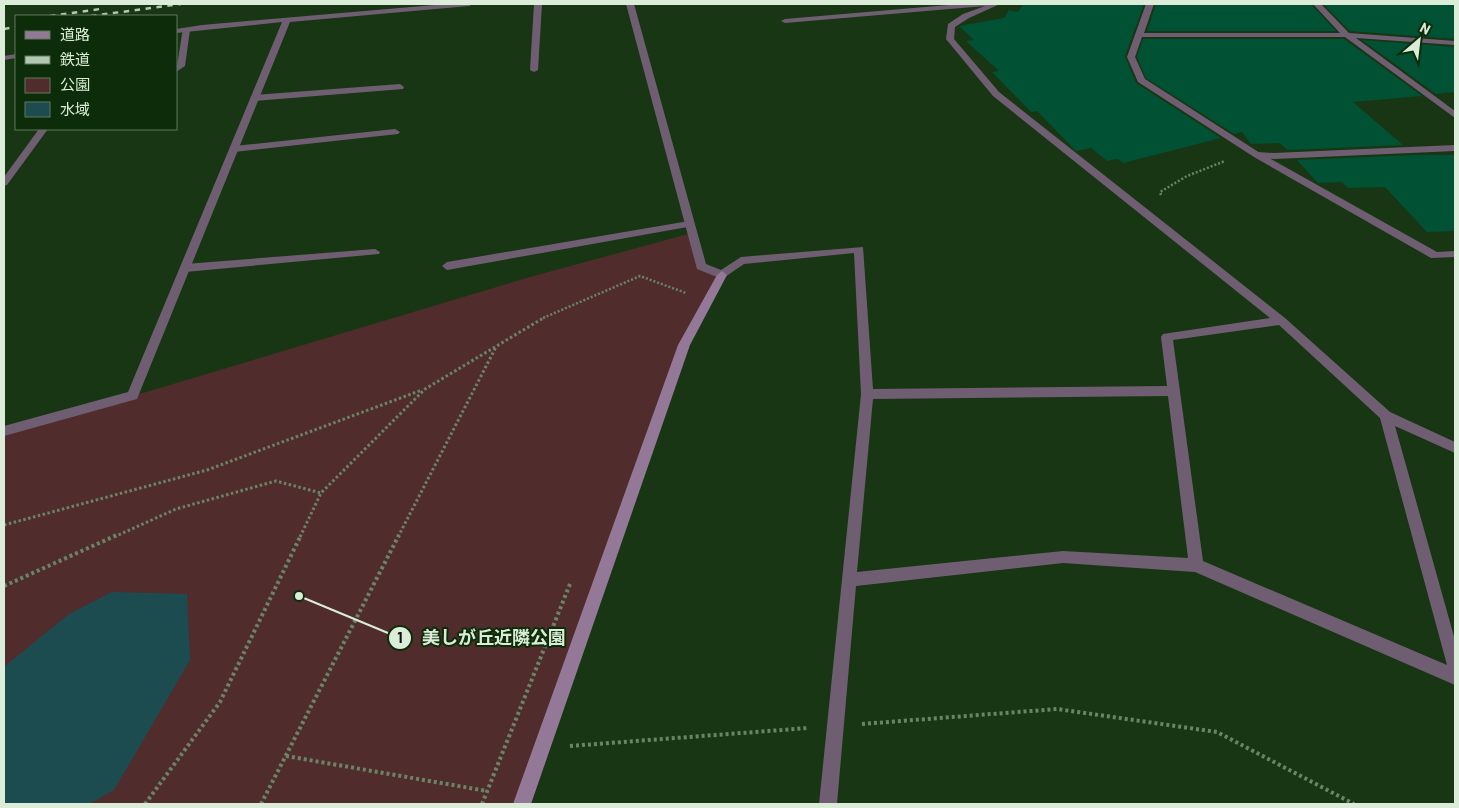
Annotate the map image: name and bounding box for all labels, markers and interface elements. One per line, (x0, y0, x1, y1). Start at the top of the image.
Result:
legend (15, 15, 178, 130)
north arrow (1394, 15, 1444, 65)
text: N (1417, 18, 1433, 38)
text: 道路 (60, 25, 90, 43)
text: 鉄道 (60, 50, 90, 68)
text: 公園 (60, 75, 90, 93)
text: 水域 (60, 100, 90, 118)
callout: 美しが丘近隣公園 (387, 621, 576, 654)
text: 美しが丘近隣公園 (422, 626, 566, 648)
text: 1 (397, 628, 403, 646)

